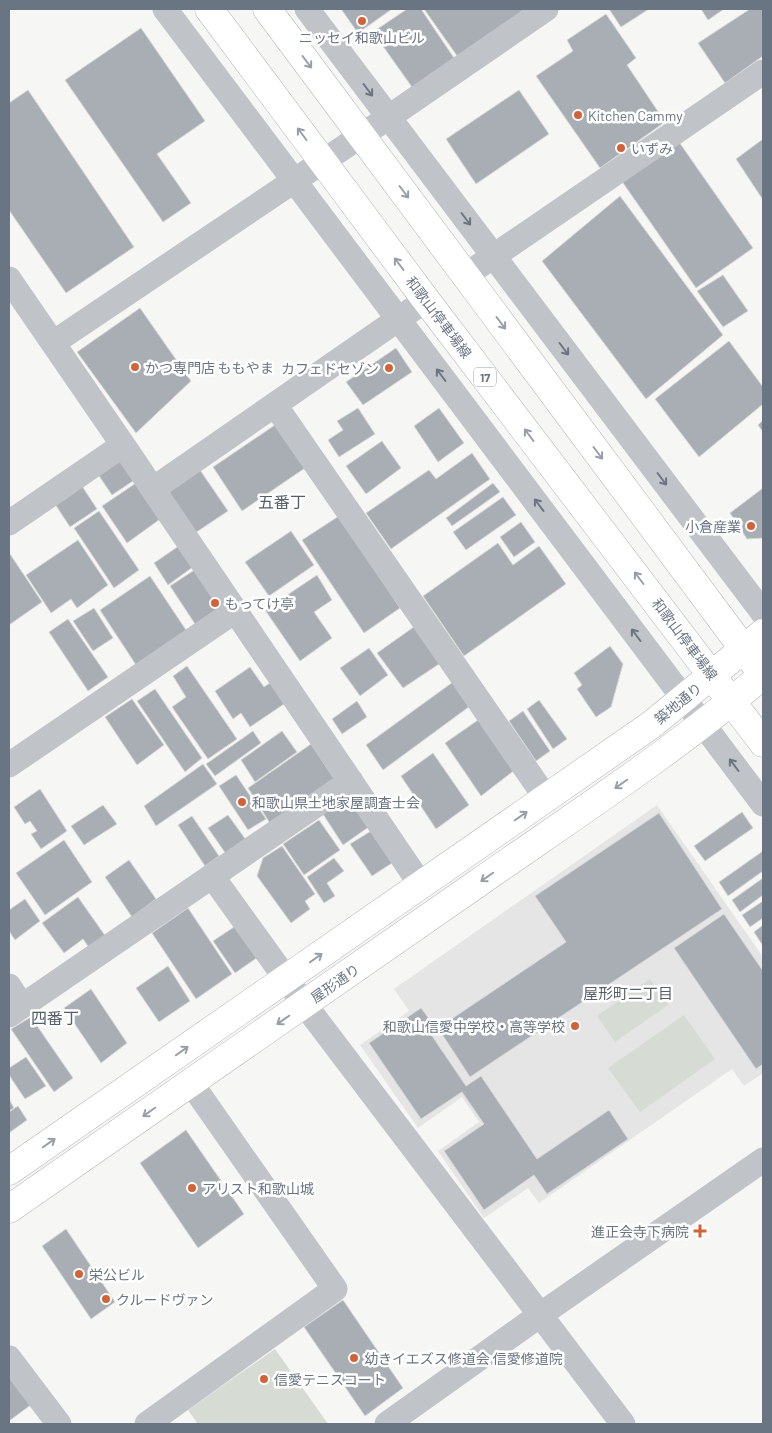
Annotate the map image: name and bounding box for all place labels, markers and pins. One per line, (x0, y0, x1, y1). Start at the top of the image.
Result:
marker: ニッセイ和歌山ビル (356, 15, 368, 27)
place label: ニッセイ和歌山ビル (299, 29, 425, 46)
place label: Kitchen Cammy (588, 107, 683, 124)
marker: Kitchen Cammy (572, 109, 584, 121)
place label: いずみ (631, 140, 673, 157)
marker: いずみ (615, 142, 627, 154)
place label: かつ専門店 ももやま (145, 359, 274, 376)
place label: カフェドセゾン (281, 360, 379, 377)
marker: かつ専門店 ももやま (129, 361, 141, 373)
marker: カフェドセゾン (383, 362, 395, 374)
place label: 小倉産業 (685, 518, 741, 535)
marker: 小倉産業 (745, 520, 757, 532)
place label: もってけ亭 (225, 595, 294, 612)
marker: もってけ亭 (209, 597, 221, 609)
place label: 和歌山県土地家屋調査士会 (252, 794, 420, 811)
marker: 和歌山県土地家屋調査士会 (236, 796, 248, 808)
place label: 和歌山信愛中学校・高等学校 (383, 1018, 565, 1035)
marker: 和歌山信愛中学校・高等学校 (569, 1020, 581, 1032)
place label: アリスト和歌山城 (202, 1180, 314, 1197)
marker: アリスト和歌山城 (186, 1182, 198, 1194)
place label: 進正会寺下病院 (591, 1223, 689, 1240)
marker: 進正会寺下病院 (693, 1224, 707, 1238)
place label: 栄公ビル (89, 1266, 145, 1283)
marker: 栄公ビル (73, 1268, 85, 1280)
place label: クルードヴァン (116, 1291, 214, 1308)
marker: クルードヴァン (100, 1293, 112, 1305)
place label: 幼きイエズス修道会 信愛修道院 (364, 1350, 563, 1367)
marker: 幼きイエズス修道会 信愛修道院 (348, 1352, 360, 1364)
place label: 信愛テニスコート (274, 1371, 386, 1388)
marker: 信愛テニスコート (258, 1373, 270, 1385)

